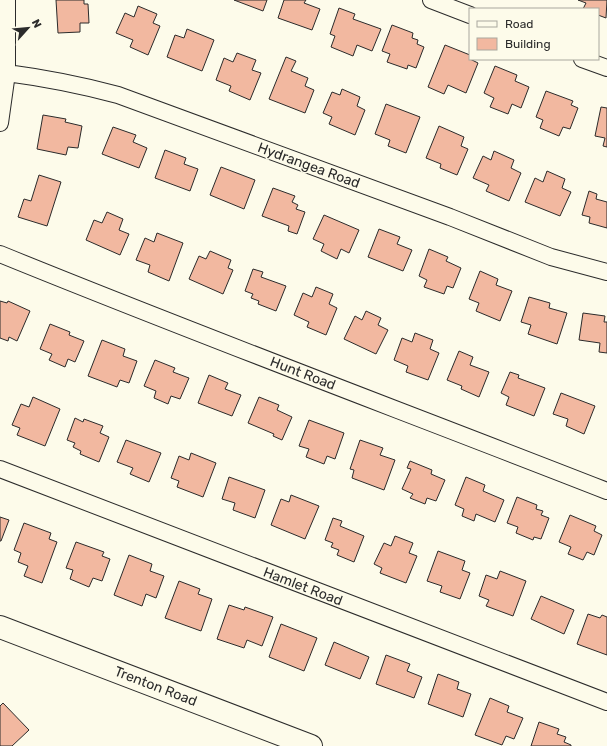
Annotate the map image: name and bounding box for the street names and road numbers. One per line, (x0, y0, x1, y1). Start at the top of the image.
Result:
street label: Hydrangea Road (255, 139, 362, 192)
street label: Hunt Road (268, 353, 338, 394)
street label: Hamlet Road (261, 564, 345, 609)
street label: Trenton Road (112, 663, 199, 710)

